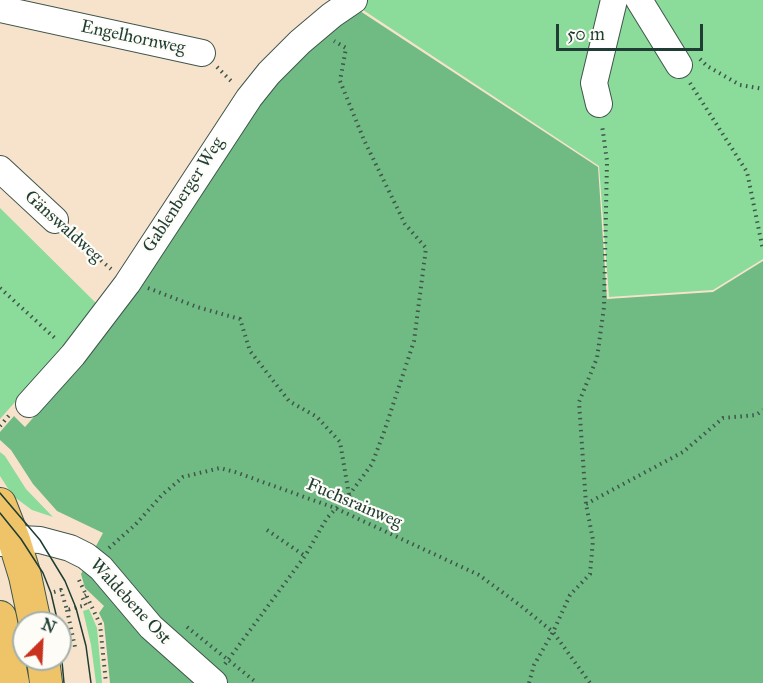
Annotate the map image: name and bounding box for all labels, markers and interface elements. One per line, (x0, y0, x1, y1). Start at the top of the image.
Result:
scale bar (559, 12, 706, 50)
street label: Engelhornweg (79, 16, 187, 60)
text: 50 m (567, 23, 605, 45)
street label: Gablenberger Weg (139, 133, 229, 257)
street label: Gänswaldweg (19, 186, 107, 268)
street label: Fuchsrainweg (303, 474, 405, 534)
street label: Waldebene Ost (85, 555, 175, 649)
north arrow (12, 611, 72, 671)
text: N (39, 614, 59, 637)

